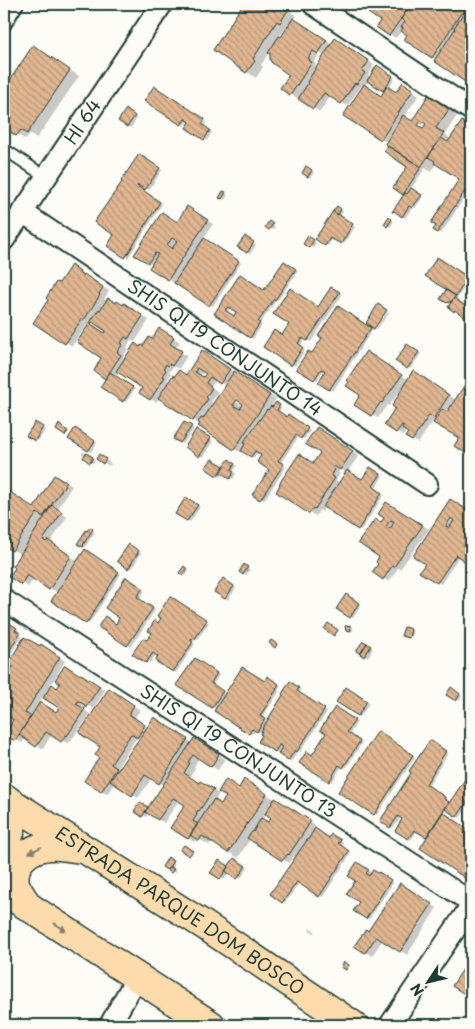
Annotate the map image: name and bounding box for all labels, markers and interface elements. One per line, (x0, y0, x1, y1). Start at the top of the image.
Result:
street label: HI 64 (57, 93, 107, 149)
street label: SHIS QI 19 CONJUNTO 14 (123, 272, 328, 422)
street label: SHIS QI 19 CONJUNTO 13 (136, 677, 343, 824)
street label: ESTRADA PARQUE DOM BOSCO (51, 819, 311, 1001)
one-way arrow (28, 846, 43, 855)
one-way arrow (53, 922, 67, 932)
north arrow (402, 956, 452, 1006)
text: N (405, 979, 429, 1000)

